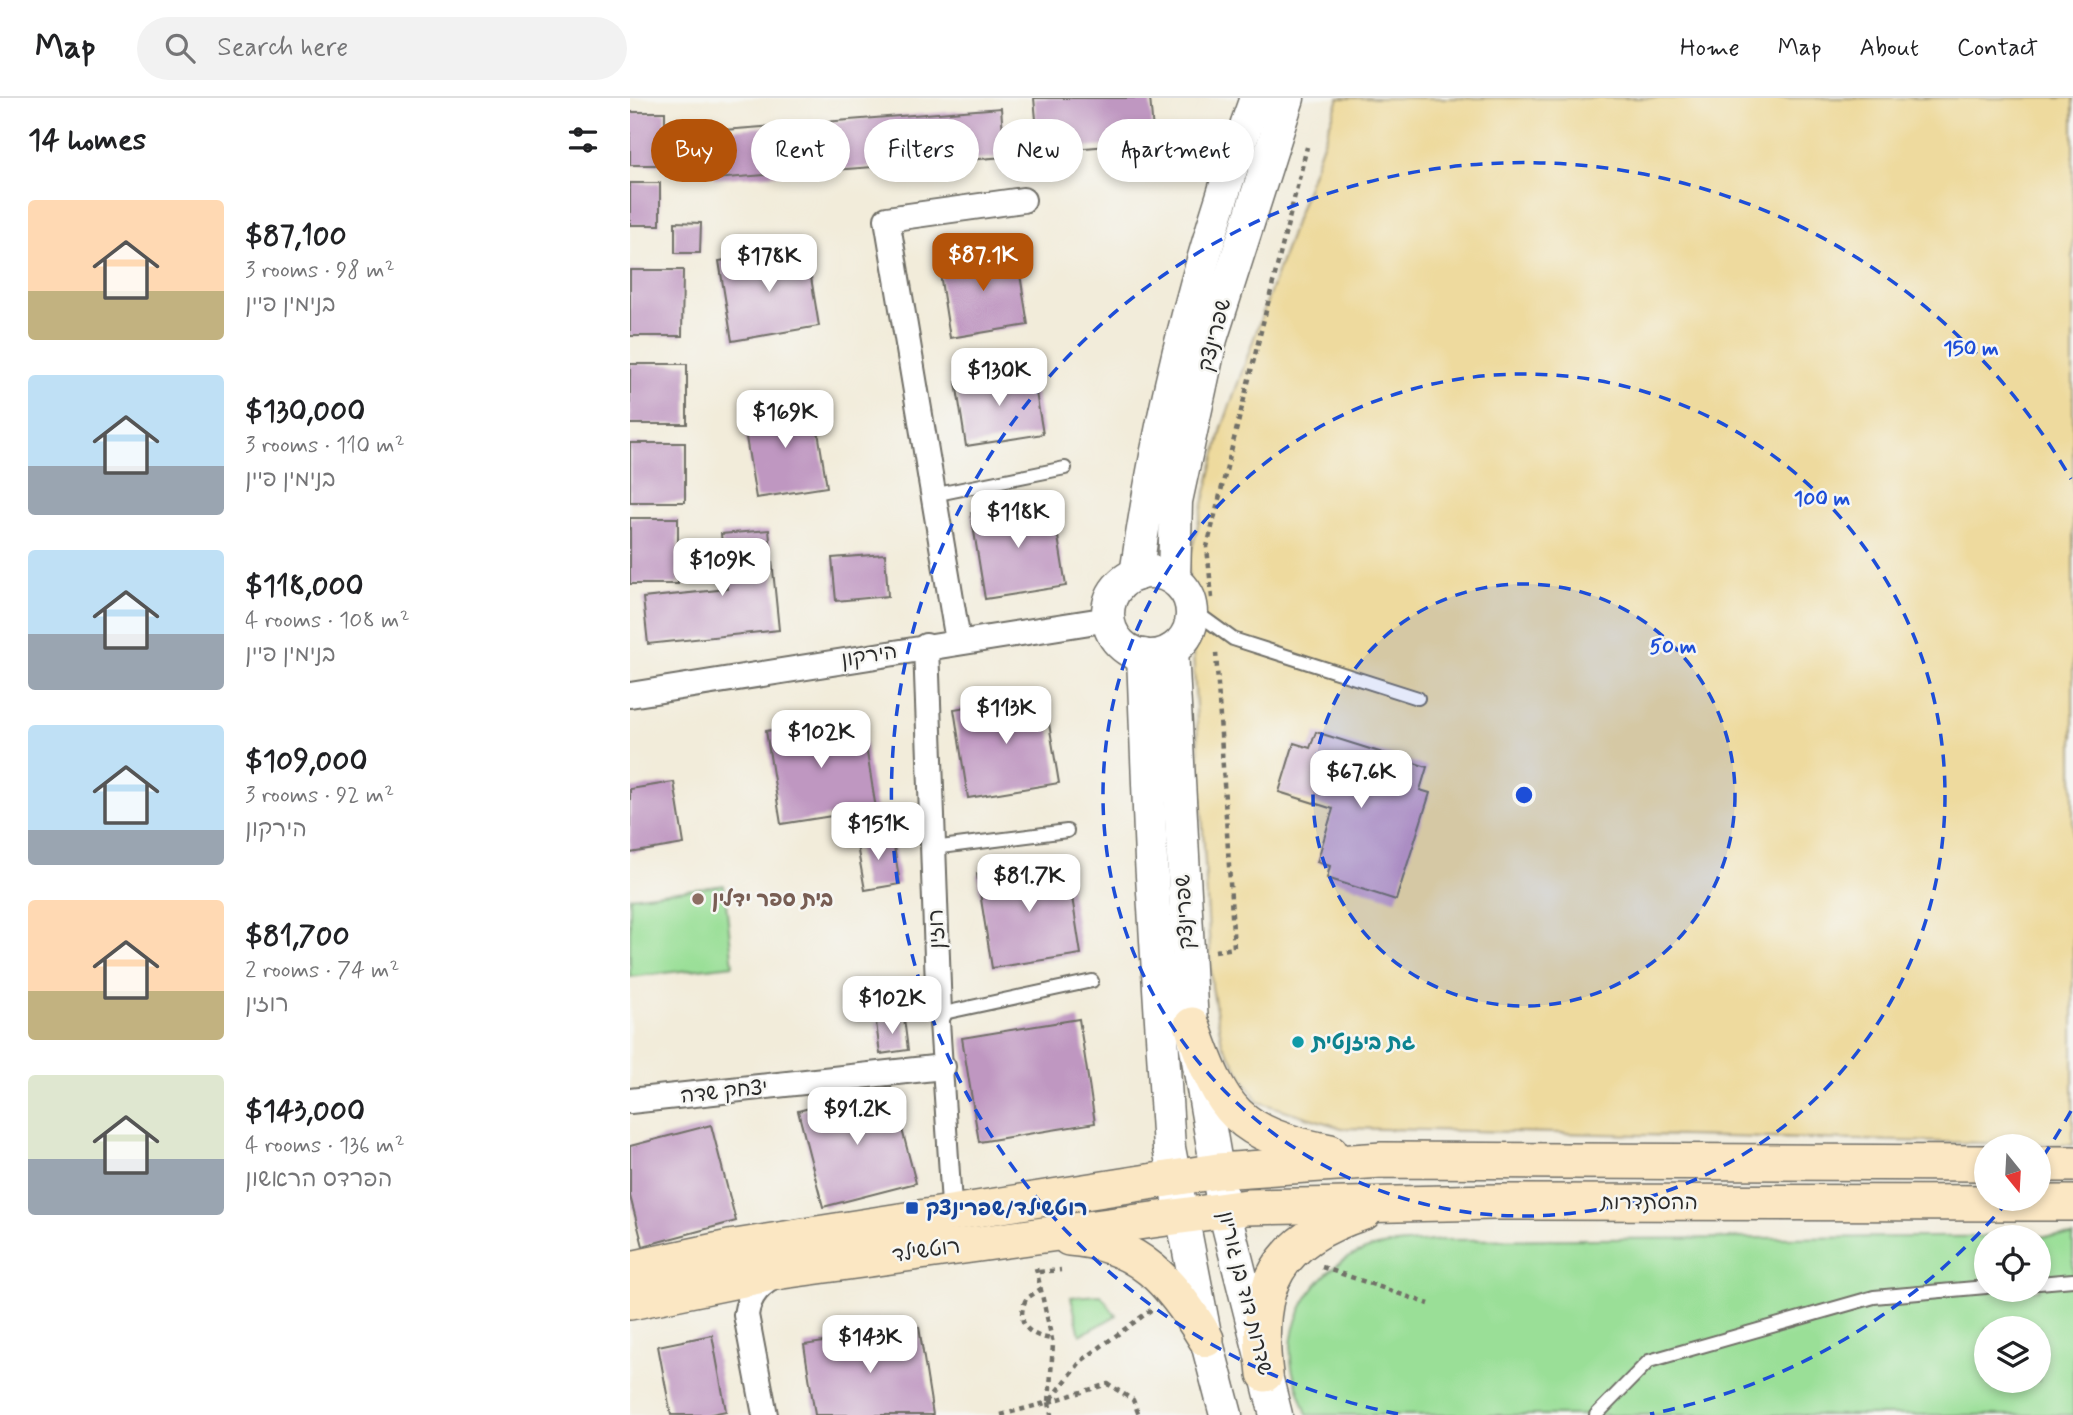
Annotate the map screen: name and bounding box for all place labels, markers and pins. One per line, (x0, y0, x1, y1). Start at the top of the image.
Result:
pin: $178K (720, 234, 818, 294)
pin: $87.1K (926, 234, 1040, 293)
pin: $130K (950, 348, 1048, 408)
pin: $169K (736, 390, 834, 450)
pin: $118K (969, 490, 1067, 550)
pin: $109K (673, 538, 771, 598)
pin: $113K (957, 686, 1055, 746)
pin: $102K (772, 710, 870, 770)
pin: $67.6K (1304, 750, 1418, 810)
centre of rings (1512, 783, 1536, 807)
pin: $151K (829, 802, 927, 862)
pin: $81.7K (972, 854, 1086, 914)
place label: בית ספר ידלין (712, 886, 833, 914)
marker: בית ספר ידלין (690, 891, 706, 907)
pin: $102K (843, 976, 941, 1036)
place label: גת ביזנטית (1310, 1029, 1416, 1057)
marker: גת ביזנטית (1290, 1034, 1306, 1050)
pin: $91.2K (800, 1088, 914, 1147)
place label: רוטשילד/שפרינצק (926, 1195, 1088, 1223)
marker: רוטשילד/שפרינצק (904, 1200, 920, 1216)
pin: $143K (821, 1316, 919, 1375)

